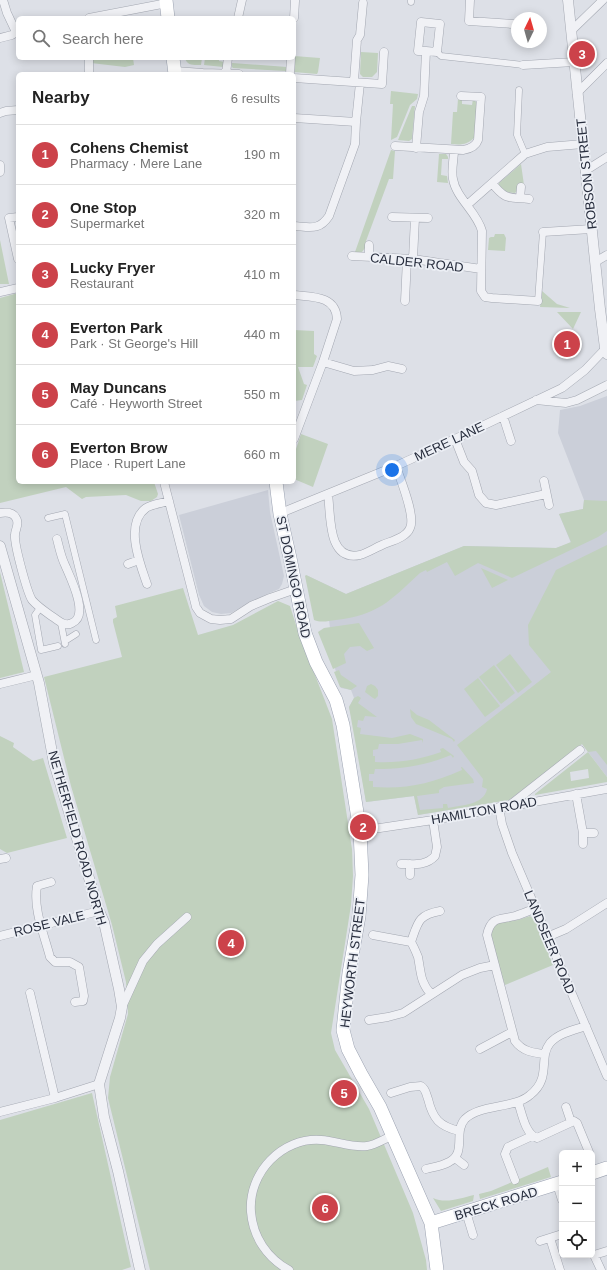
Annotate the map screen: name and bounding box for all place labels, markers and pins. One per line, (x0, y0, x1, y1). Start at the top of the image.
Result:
pin: 3 (569, 39, 595, 69)
pin: 1 (554, 329, 580, 359)
pin: 2 (350, 812, 376, 842)
pin: 4 (218, 928, 244, 958)
pin: 5 (331, 1078, 357, 1108)
pin: 6 (312, 1193, 338, 1223)

